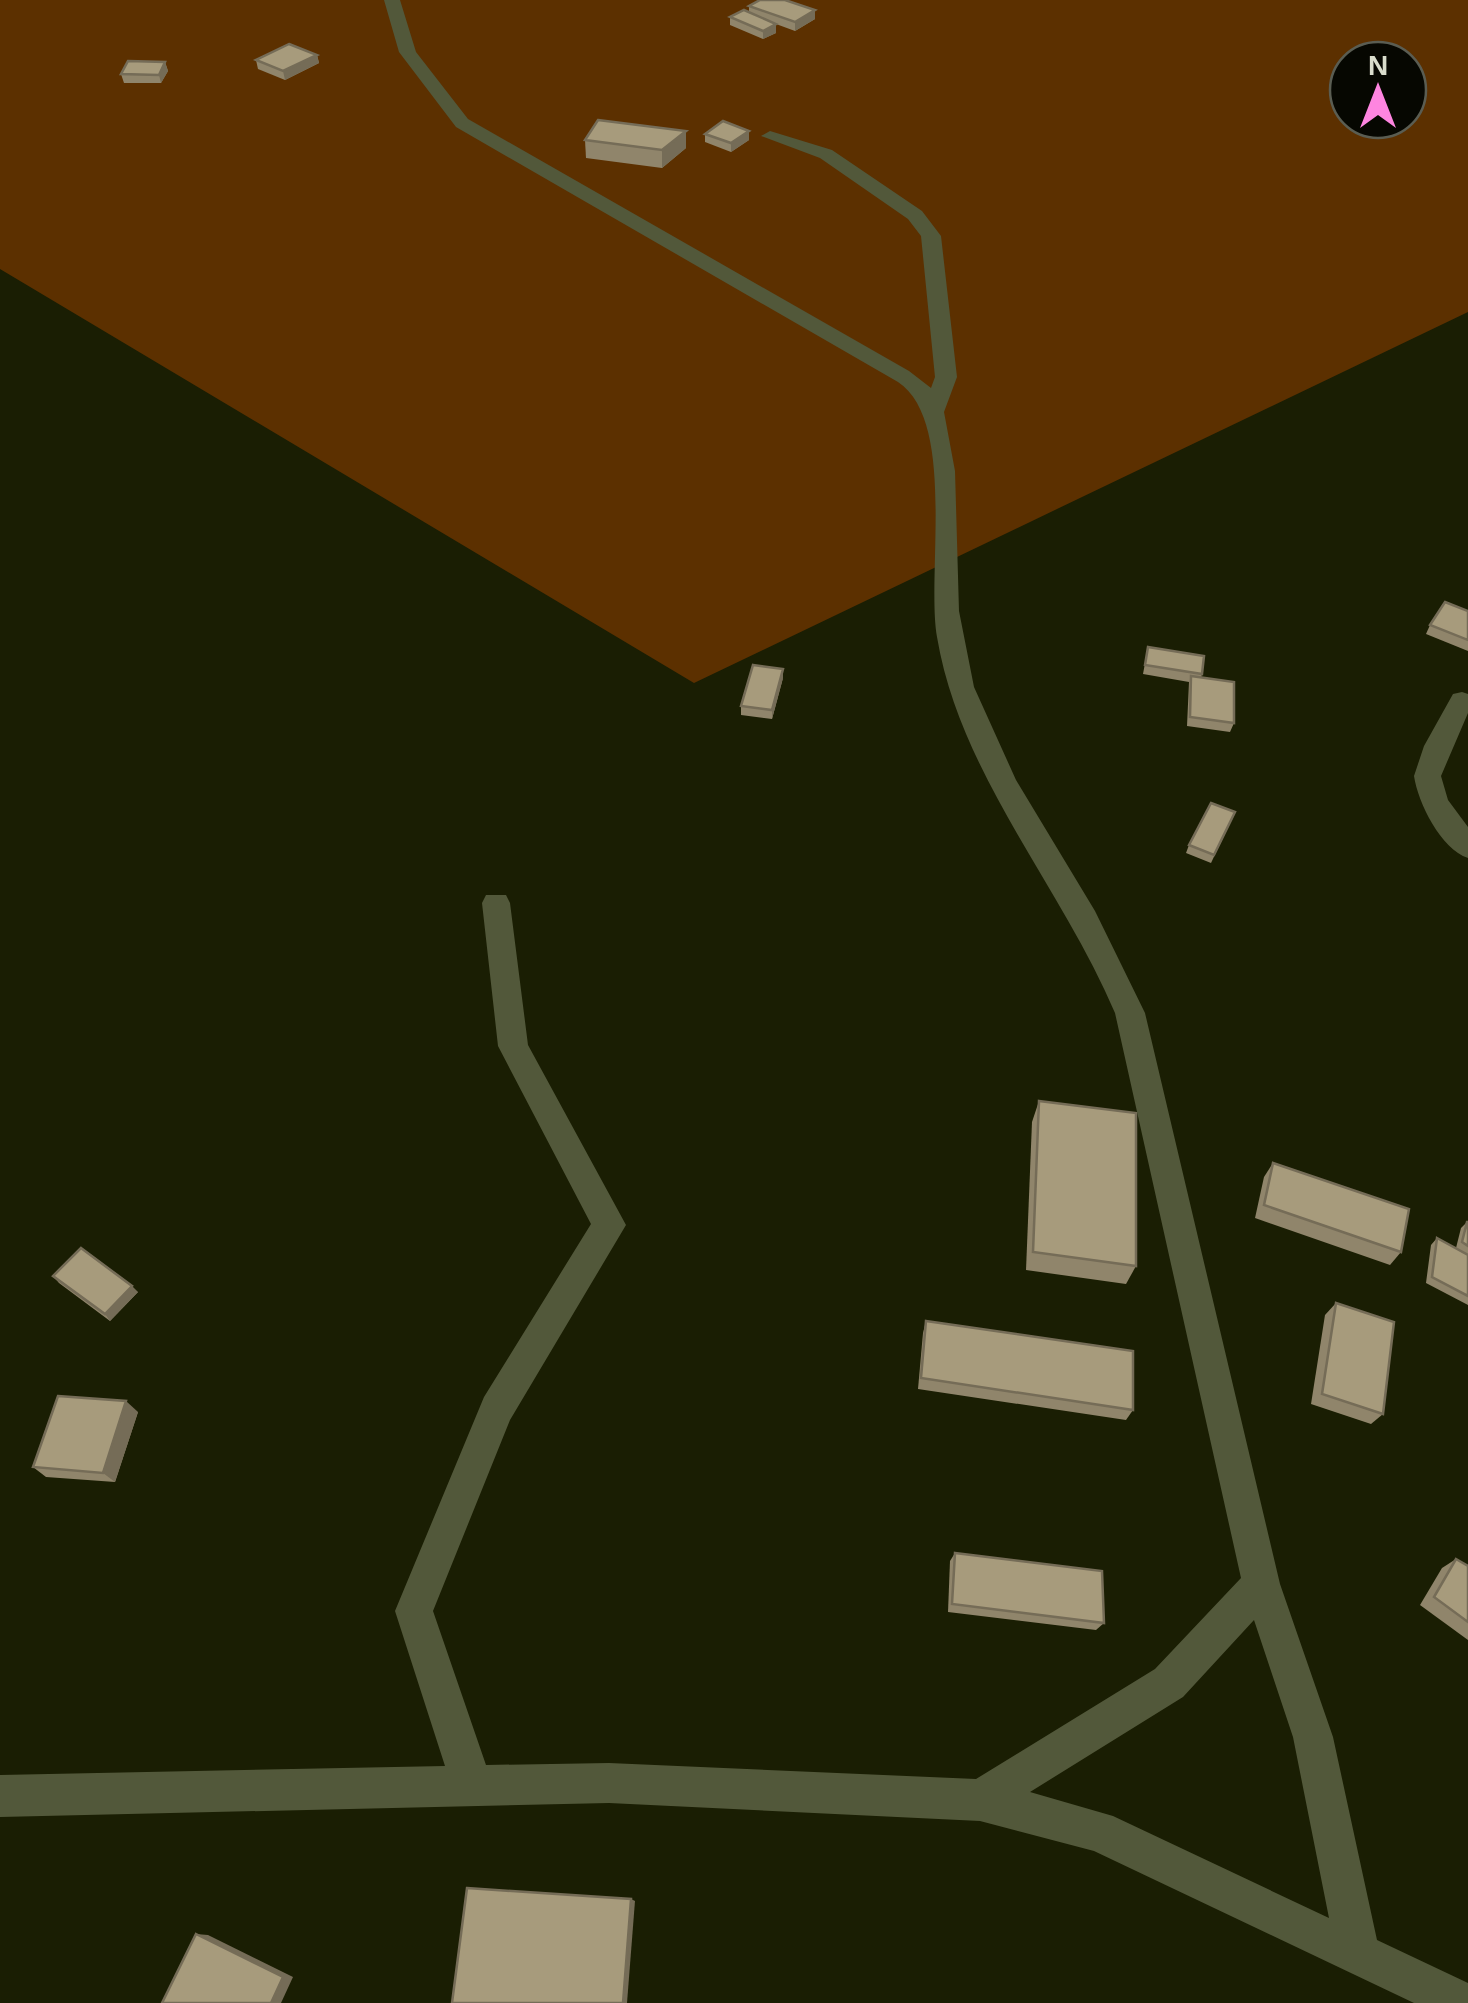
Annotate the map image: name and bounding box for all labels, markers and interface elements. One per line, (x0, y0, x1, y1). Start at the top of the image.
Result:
north arrow (1328, 40, 1428, 140)
text: N (1368, 50, 1388, 81)

